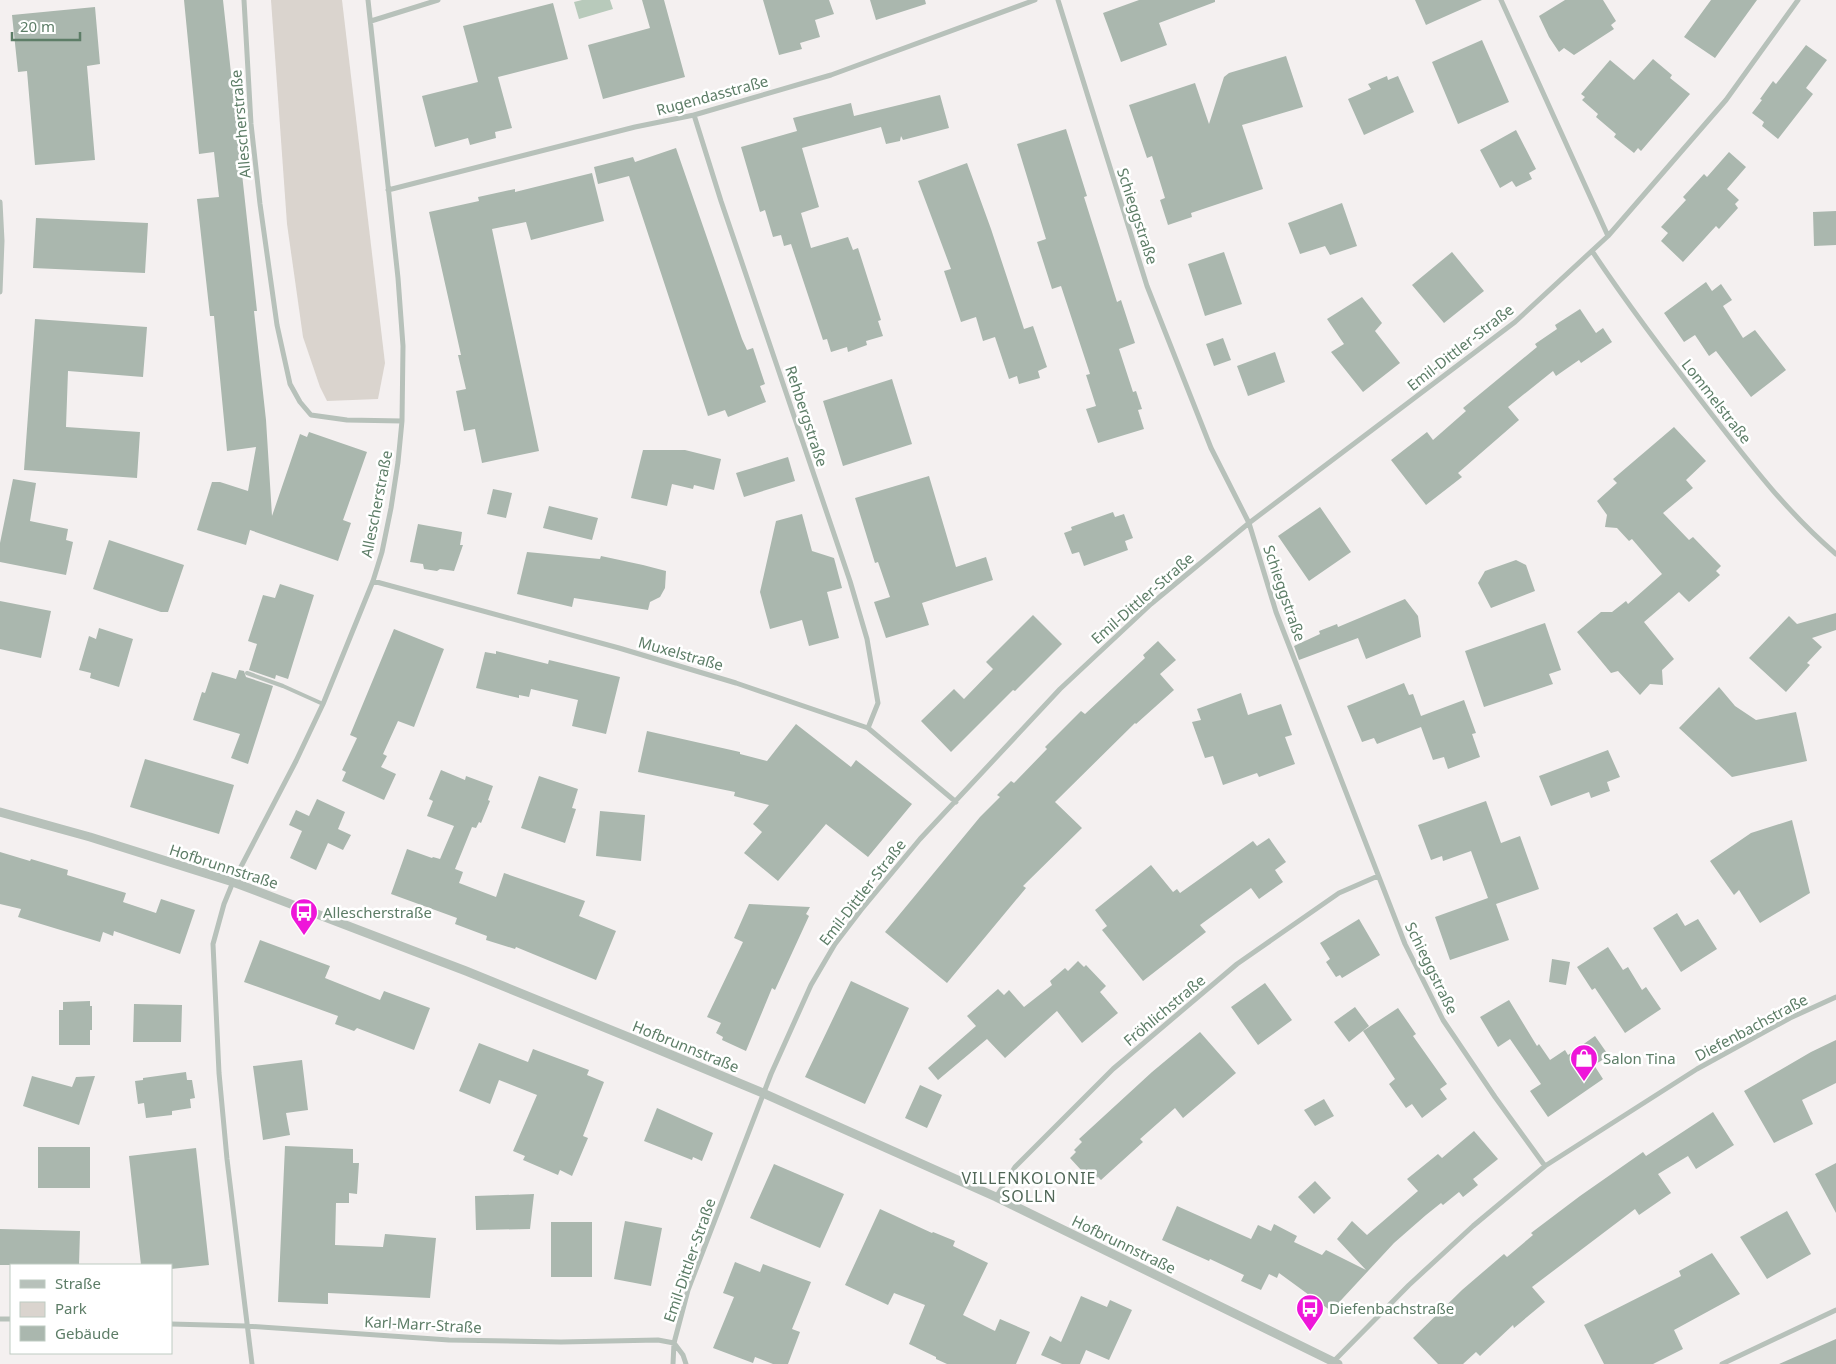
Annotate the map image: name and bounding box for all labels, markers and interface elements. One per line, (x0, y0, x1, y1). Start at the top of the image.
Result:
scale bar (12, 10, 80, 42)
text: 20 m (20, 16, 55, 36)
street label: Allescherstraße (225, 69, 255, 179)
street label: Rugendasstraße (654, 70, 770, 120)
street label: Schieggstraße (1113, 165, 1163, 267)
street label: Emil-Dittler-Straße (1403, 299, 1517, 395)
street label: Lommelstraße (1678, 355, 1756, 447)
street label: Rehbergstraße (781, 363, 833, 469)
street label: Allescherstraße (356, 449, 396, 559)
street label: Schieggstraße (1259, 542, 1311, 644)
street label: Emil-Dittler-Straße (1086, 548, 1198, 648)
street label: Muxelstraße (636, 631, 726, 675)
street label: Emil-Dittler-Straße (814, 835, 910, 949)
street label: Hofbrunnstraße (167, 839, 281, 893)
bus stop icon: Allescherstraße (289, 897, 319, 936)
place label: Allescherstraße (323, 902, 432, 922)
street label: Schieggstraße (1401, 919, 1463, 1017)
street label: Fröhlichstraße (1119, 970, 1209, 1050)
street label: Diefenbachstraße (1691, 989, 1811, 1065)
street label: Hofbrunnstraße (630, 1015, 742, 1077)
shop icon: Salon Tina (1569, 1043, 1599, 1082)
place label: Salon Tina (1603, 1048, 1676, 1068)
district label: VILLENKOLONIE SOLLN (962, 1167, 1096, 1207)
street label: Emil-Dittler-Straße (658, 1195, 720, 1325)
street label: Hofbrunnstraße (1069, 1210, 1179, 1278)
legend (10, 1264, 172, 1354)
text: Straße (55, 1273, 101, 1293)
bus stop icon: Diefenbachstraße (1295, 1293, 1325, 1332)
text: Park (55, 1298, 87, 1318)
place label: Diefenbachstraße (1329, 1298, 1454, 1318)
street label: Karl-Marr-Straße (364, 1311, 482, 1337)
text: Gebäude (55, 1323, 119, 1343)

